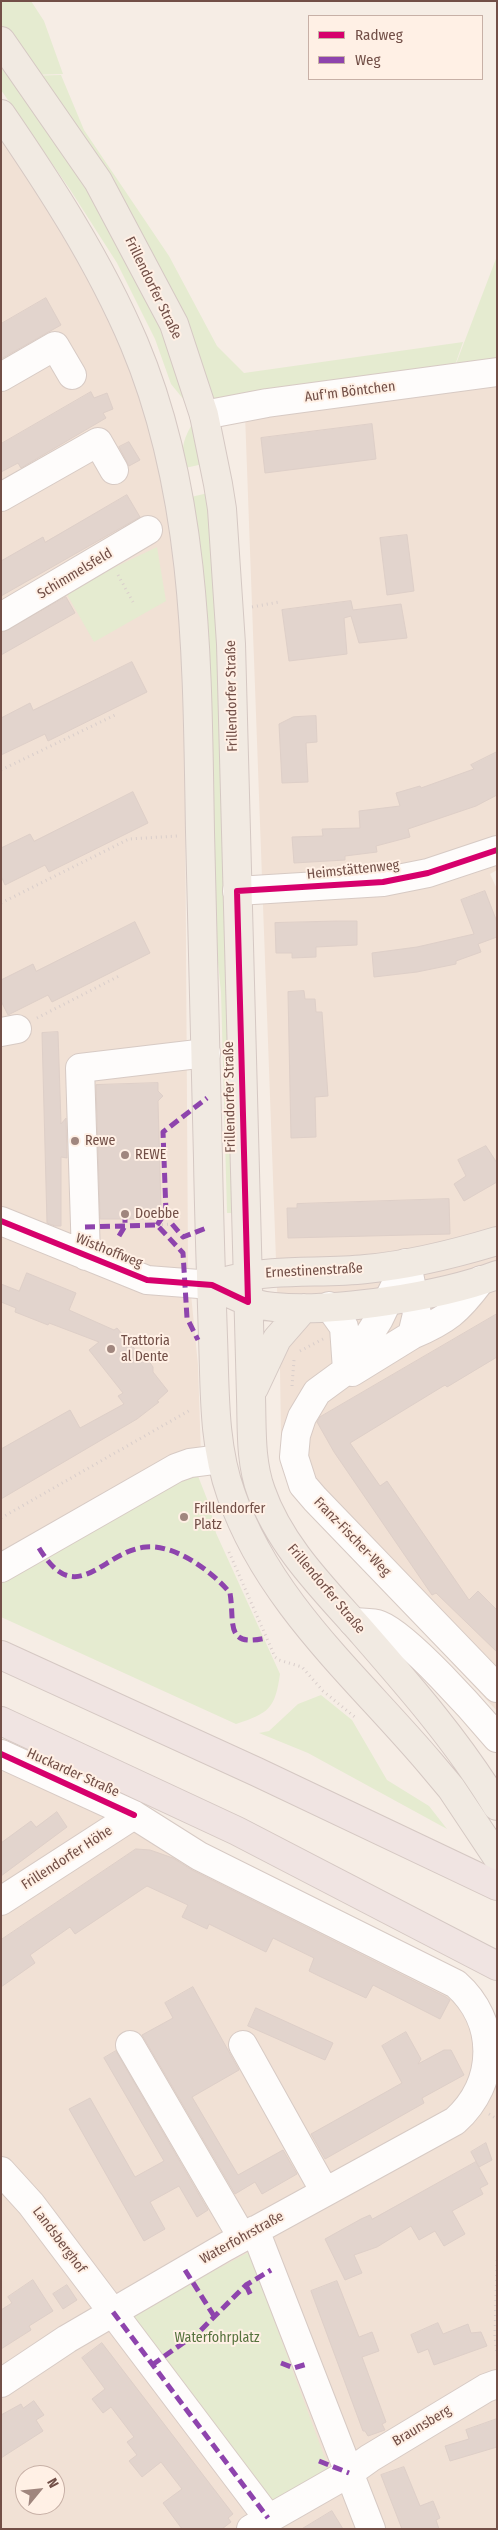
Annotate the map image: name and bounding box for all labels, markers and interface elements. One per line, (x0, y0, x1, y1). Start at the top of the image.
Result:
legend (308, 15, 483, 80)
text: Radweg (355, 26, 403, 44)
text: Weg (355, 51, 381, 69)
street label: Frillendorfer Straße (121, 234, 185, 342)
street label: Auf'm Böntchen (304, 378, 396, 406)
street label: Schimmelsfeld (35, 545, 115, 603)
street label: Frillendorfer Straße (223, 640, 241, 752)
street label: Heimstättenweg (306, 857, 400, 883)
street label: Frillendorfer Straße (221, 1041, 239, 1153)
place label: Rewe (85, 1133, 115, 1149)
marker: Rewe (69, 1135, 81, 1147)
place label: REWE (135, 1147, 166, 1163)
marker: REWE (119, 1149, 131, 1161)
place label: Doebbe (135, 1206, 179, 1222)
marker: Doebbe (119, 1208, 131, 1220)
street label: Wisthoffweg (73, 1230, 145, 1272)
street label: Ernestinenstraße (265, 1260, 363, 1282)
place label: Trattoria al Dente (121, 1333, 170, 1365)
marker: Trattoria al Dente (105, 1343, 117, 1355)
street label: Franz-Fischer-Weg (310, 1494, 394, 1580)
place label: Frillendorfer Platz (194, 1501, 265, 1534)
marker: Frillendorfer Platz (178, 1511, 190, 1523)
street label: Frillendorfer Straße (284, 1541, 368, 1637)
street label: Huckarder Straße (24, 1745, 122, 1801)
street label: Frillendorfer Höhe (18, 1822, 116, 1894)
street label: Landsberghof (29, 2204, 89, 2276)
street label: Waterfohrstraße (197, 2208, 287, 2268)
park label: Waterfohrplatz (175, 2330, 259, 2346)
street label: Braunsberg (390, 2402, 454, 2450)
north arrow (15, 2465, 65, 2515)
text: N (43, 2475, 62, 2491)

